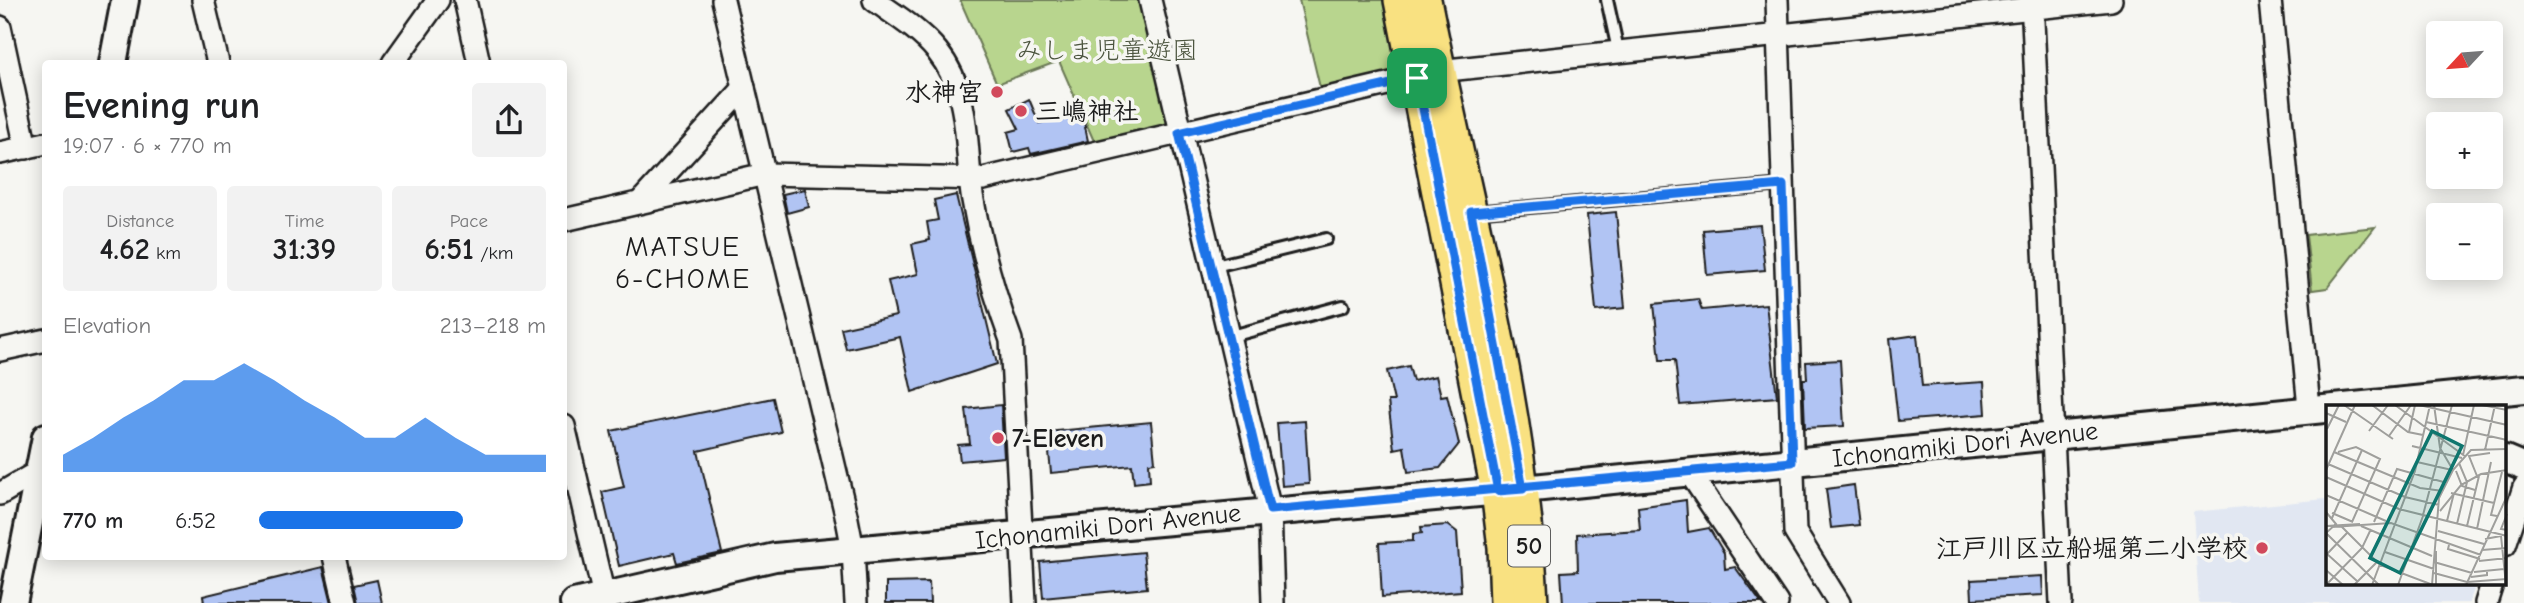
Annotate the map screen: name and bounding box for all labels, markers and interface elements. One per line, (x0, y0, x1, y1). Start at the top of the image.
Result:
north arrow (2426, 21, 2502, 98)
map controls (2426, 21, 2503, 280)
park label: みしま児童遊園 (1016, 36, 1198, 66)
pin (1387, 48, 1447, 108)
icon: arrive (1398, 59, 1436, 97)
place label: 水神宮 (905, 78, 983, 108)
button: share (472, 83, 546, 157)
text: Evening run (63, 84, 260, 128)
marker: 水神宮 (989, 84, 1005, 100)
place label: 三嶋神社 (1035, 97, 1139, 127)
marker: 三嶋神社 (1013, 103, 1029, 119)
button: + (2426, 112, 2503, 189)
text: 19:07 · 6 × 770 m (63, 132, 232, 159)
button: − (2426, 203, 2503, 280)
text: Distance (106, 210, 174, 232)
text: Time (285, 210, 324, 232)
text: Pace (450, 210, 488, 232)
district label: MATSUE 6-CHOME (615, 231, 751, 295)
text: 4.62 (99, 232, 150, 267)
text: 31:39 (273, 232, 336, 267)
text: 6:51 (424, 232, 474, 267)
text: km (150, 242, 181, 264)
text: /km (474, 242, 513, 264)
text: Elevation (63, 312, 151, 339)
text: 213–218 m (440, 312, 546, 339)
inset map (2326, 405, 2506, 586)
street label: Ichonamiki Dori Avenue (1831, 416, 2099, 474)
place label: 7-Eleven (1012, 424, 1104, 454)
marker: 7-Eleven (990, 430, 1006, 446)
street label: Ichonamiki Dori Avenue (974, 498, 1242, 556)
text: 770 m (63, 507, 123, 534)
text: 6:52 (175, 507, 216, 534)
road number: 50 (1508, 526, 1550, 566)
place label: 江戸川区立船堀第二小学校 (1936, 534, 2248, 564)
marker: 江戸川区立船堀第二小学校 (2254, 540, 2270, 556)

